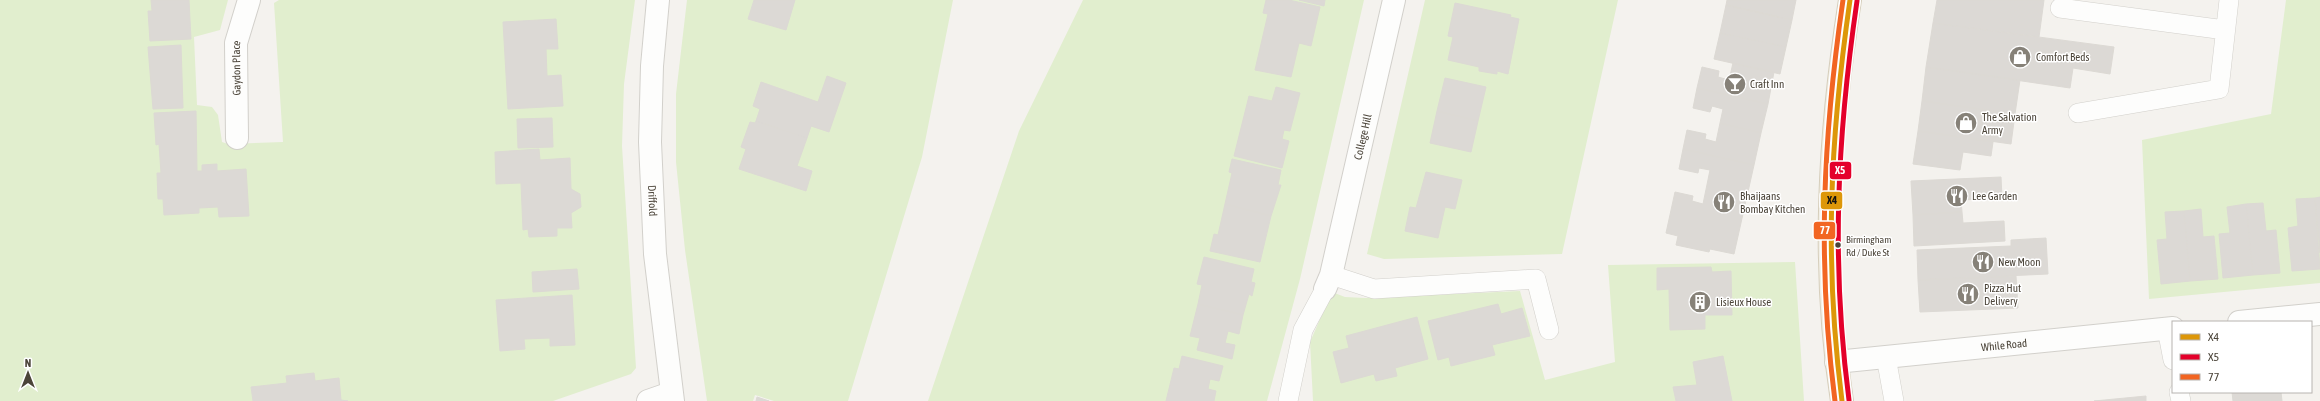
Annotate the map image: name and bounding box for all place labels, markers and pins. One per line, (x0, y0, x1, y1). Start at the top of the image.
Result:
shop icon: Comfort Beds (2007, 44, 2033, 70)
place label: Comfort Beds (2036, 51, 2089, 63)
bar icon: Craft Inn (1722, 71, 1748, 97)
place label: Craft Inn (1750, 78, 1784, 90)
shop icon: The Salvation Army (1953, 110, 1979, 136)
place label: The Salvation Army (1982, 111, 2037, 136)
restaurant icon: Lee Garden (1944, 183, 1970, 209)
restaurant icon: Bhaijaans Bombay Kitchen (1711, 189, 1737, 215)
place label: Bhaijaans Bombay Kitchen (1740, 190, 1805, 215)
place label: Lee Garden (1972, 190, 2017, 202)
place label: Birmingham Rd / Duke St (1846, 234, 1891, 258)
marker: Birmingham Rd / Duke St (1833, 240, 1843, 250)
restaurant icon: New Moon (1970, 249, 1996, 275)
place label: New Moon (1998, 256, 2041, 268)
restaurant icon: Pizza Hut Delivery (1955, 281, 1981, 307)
place label: Pizza Hut Delivery (1984, 282, 2021, 307)
building icon: Lisieux House (1687, 289, 1713, 315)
place label: Lisieux House (1716, 296, 1771, 308)

